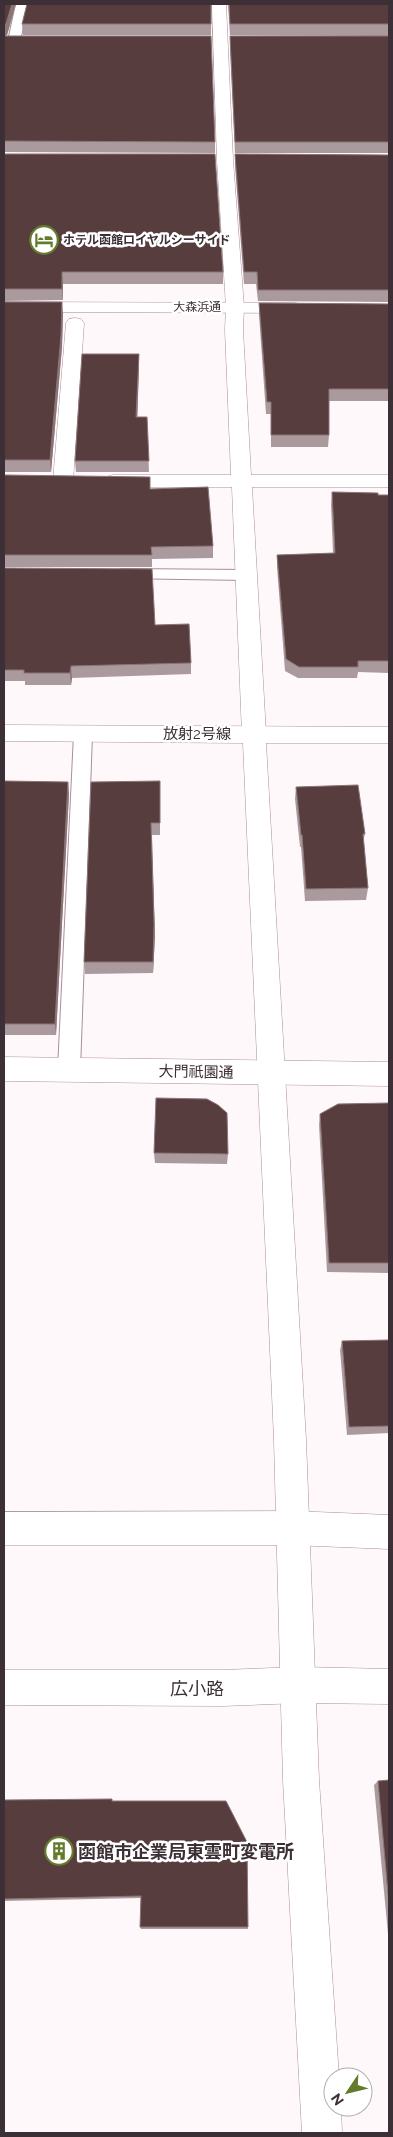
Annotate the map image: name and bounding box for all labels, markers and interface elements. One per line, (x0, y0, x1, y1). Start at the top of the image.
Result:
hotel icon: ホテル函館ロイヤルシーサイド (29, 225, 59, 255)
place label: ホテル函館ロイヤルシーサイド (63, 233, 230, 247)
street label: 大森浜通 (173, 300, 221, 314)
street label: 放射2号線 (163, 725, 231, 743)
street label: 大門祇園通 (158, 1062, 234, 1082)
street label: 広小路 (170, 1678, 224, 1699)
building icon: 函館市企業局東雲町変電所 (44, 1836, 74, 1866)
place label: 函館市企業局東雲町変電所 (78, 1841, 294, 1862)
north arrow (323, 2067, 373, 2117)
text: N (328, 2090, 347, 2108)

